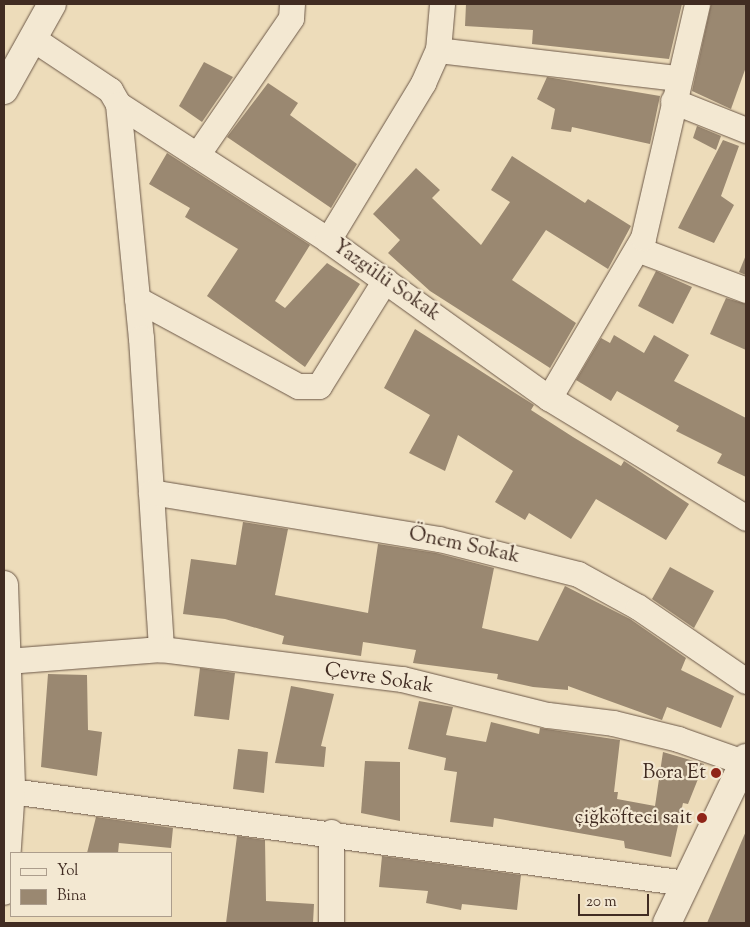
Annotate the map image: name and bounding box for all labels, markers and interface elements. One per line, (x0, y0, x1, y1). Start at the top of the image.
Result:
street label: Yazgülü Sokak (328, 235, 444, 327)
street label: Önem Sokak (406, 523, 522, 569)
street label: Çevre Sokak (323, 659, 435, 699)
place label: Bora Et (643, 761, 706, 785)
marker: Bora Et (710, 767, 722, 779)
place label: çiğköfteci sait (575, 806, 692, 830)
marker: çiğköfteci sait (696, 812, 708, 824)
legend (10, 852, 172, 917)
text: Yol (57, 861, 79, 882)
scale bar (580, 884, 651, 916)
text: Bina (57, 886, 87, 907)
text: 20 m (586, 892, 617, 913)

